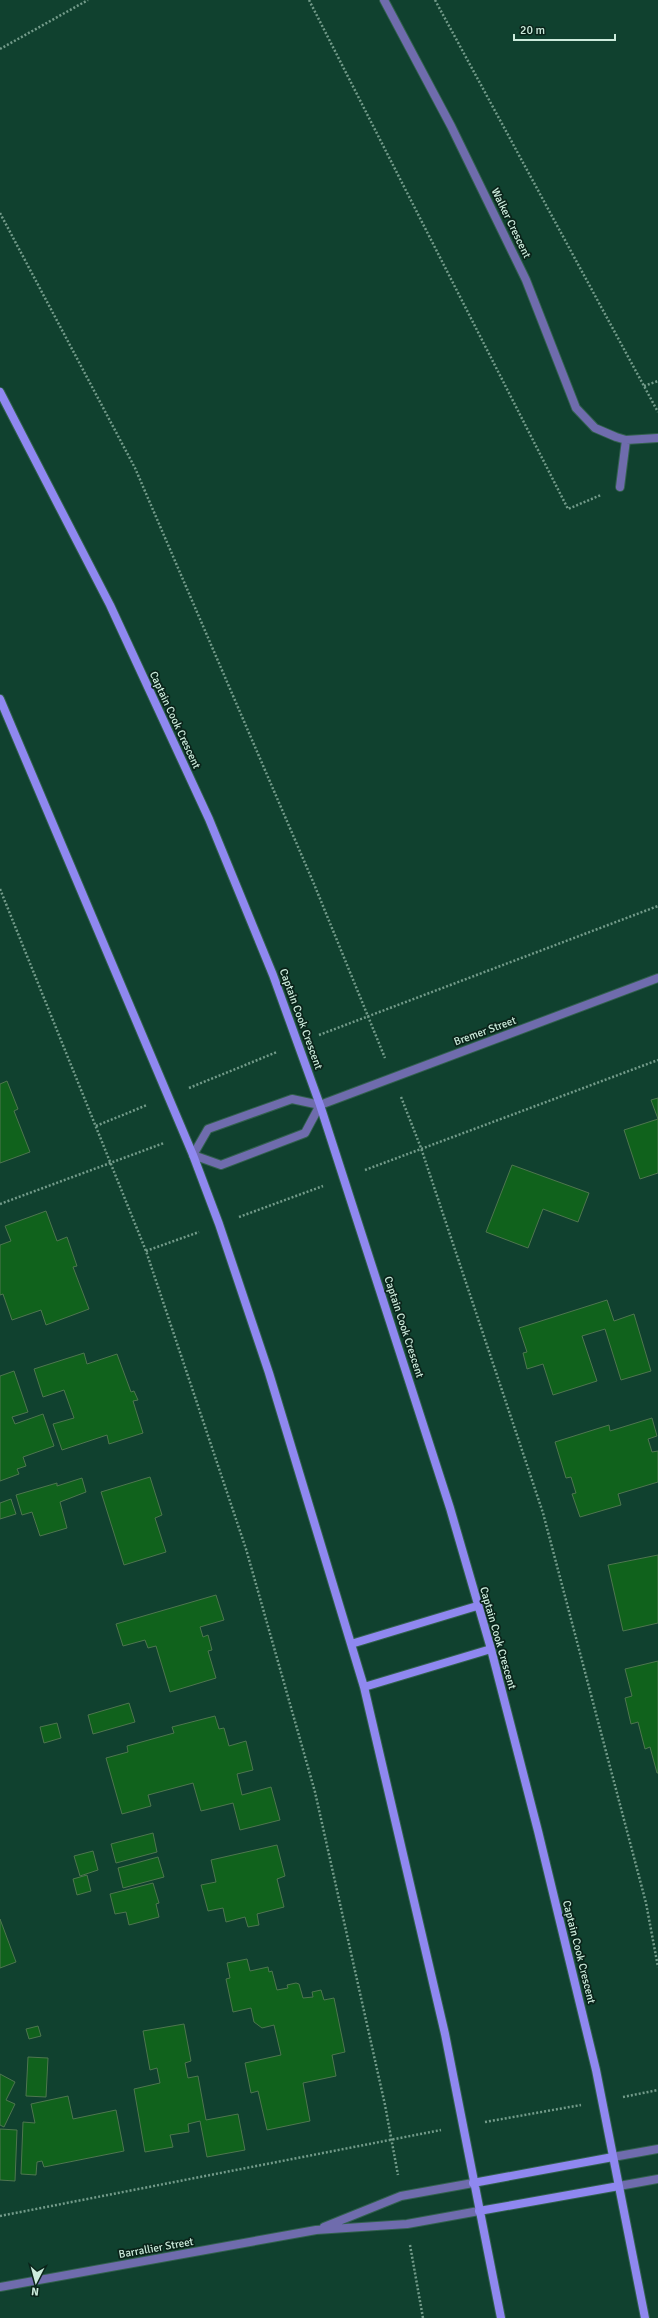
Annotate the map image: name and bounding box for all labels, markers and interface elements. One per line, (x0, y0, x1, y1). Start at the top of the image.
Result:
scale bar (514, 16, 615, 42)
text: 20 m (520, 23, 545, 38)
street label: Walker Crescent (488, 186, 534, 260)
street label: Captain Cook Crescent (147, 669, 203, 771)
street label: Captain Cook Crescent (277, 967, 325, 1071)
street label: Bremer Street (452, 1014, 518, 1048)
street label: Captain Cook Crescent (381, 1275, 427, 1380)
street label: Captain Cook Crescent (477, 1585, 519, 1691)
street label: Captain Cook Crescent (560, 1899, 598, 2005)
street label: Barrallier Street (118, 2235, 195, 2261)
north arrow (16, 2262, 56, 2302)
text: N (31, 2285, 39, 2298)

